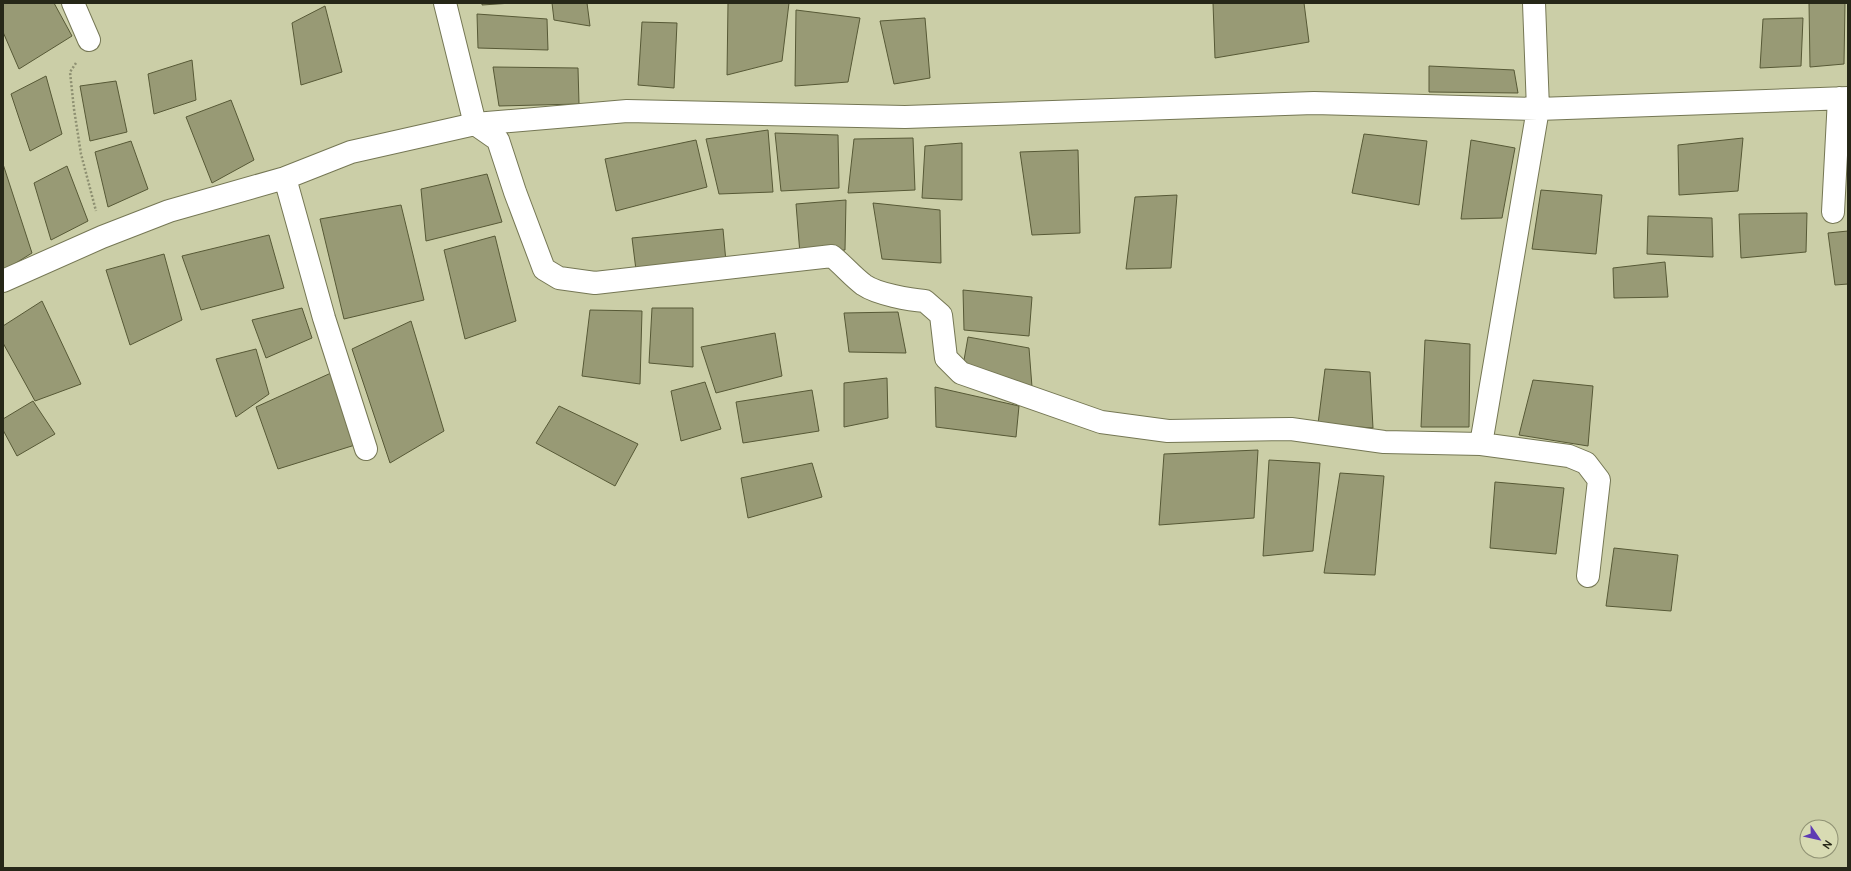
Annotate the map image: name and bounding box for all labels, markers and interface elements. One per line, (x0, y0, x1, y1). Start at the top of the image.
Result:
north arrow (1799, 819, 1839, 859)
text: N (1819, 837, 1835, 852)

